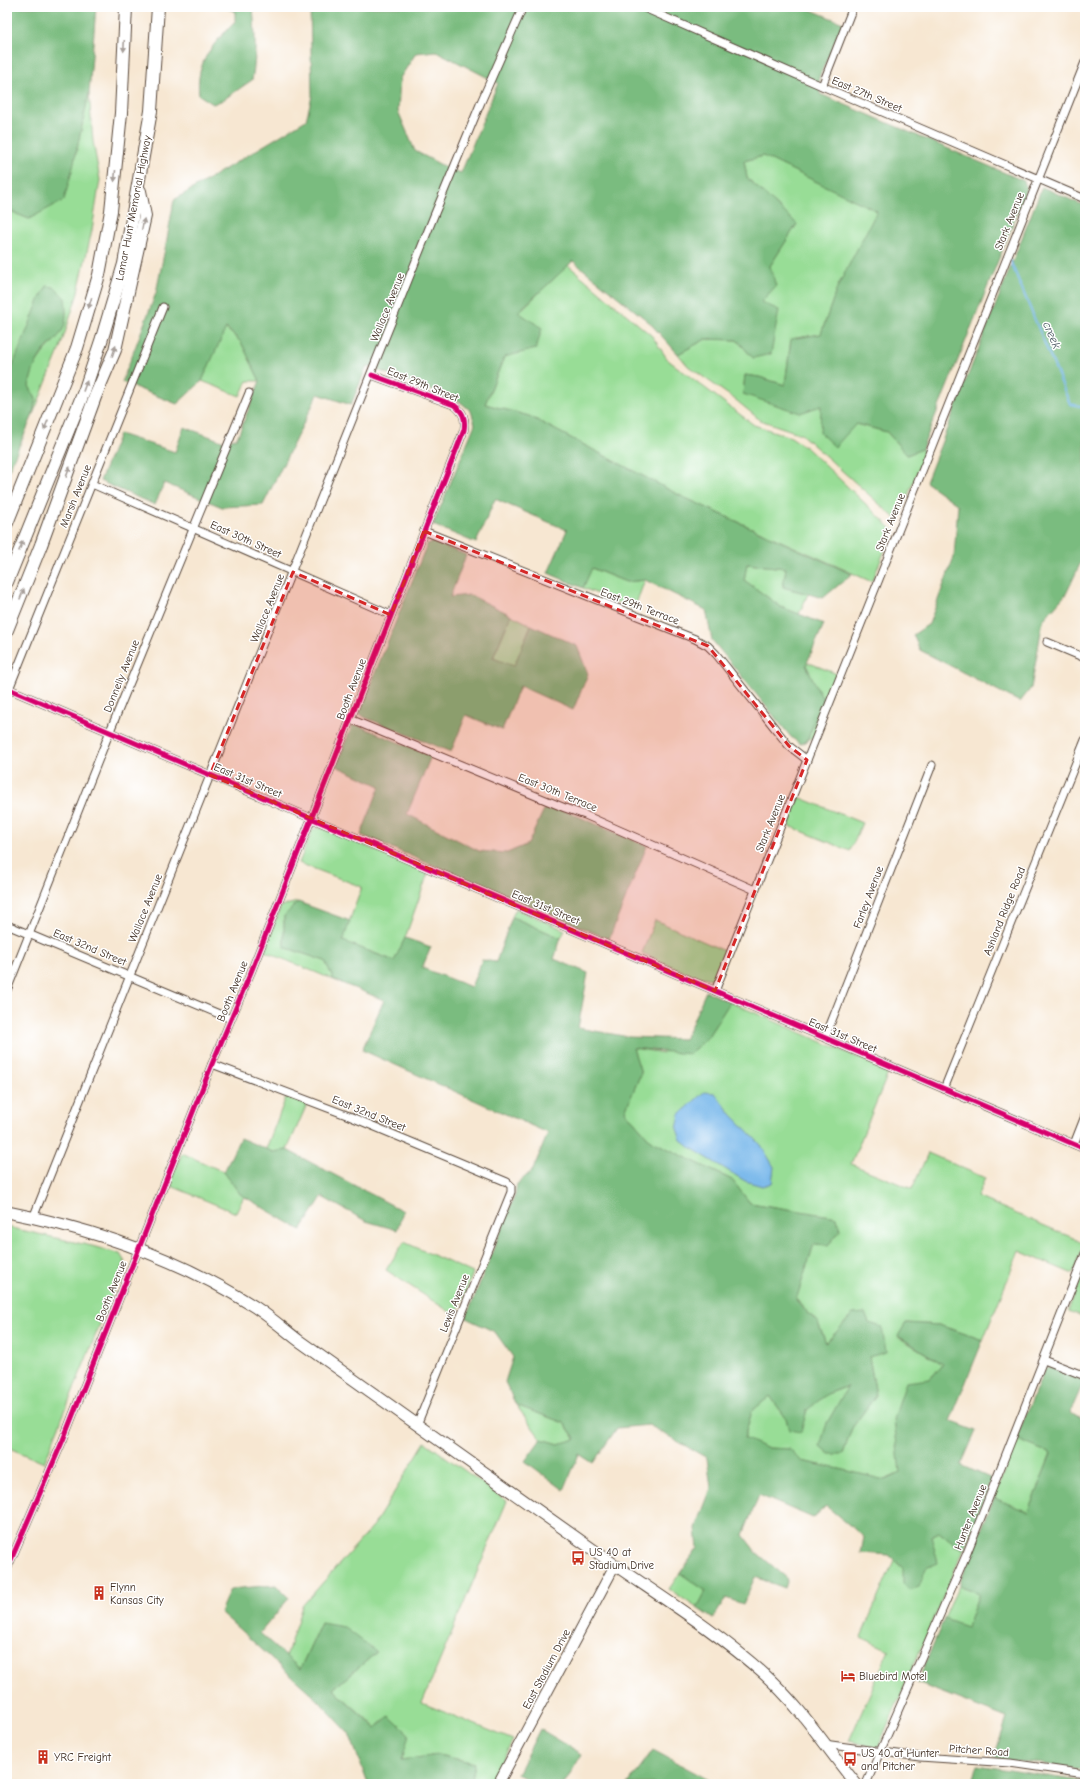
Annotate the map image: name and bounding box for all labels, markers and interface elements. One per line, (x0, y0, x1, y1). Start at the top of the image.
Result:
one-way arrow (120, 40, 127, 52)
street label: East 27th Street (830, 74, 905, 115)
street label: Lamar Hunt Memorial Highway (113, 134, 154, 282)
one-way arrow (111, 170, 118, 182)
street label: Stark Avenue (992, 190, 1027, 252)
one-way arrow (141, 218, 147, 230)
street label: Wallace Avenue (368, 270, 407, 343)
one-way arrow (87, 297, 93, 309)
water label: creek (1040, 319, 1064, 351)
one-way arrow (111, 344, 117, 356)
street label: East 29th Street (385, 364, 461, 405)
one-way arrow (83, 380, 89, 392)
one-way arrow (43, 420, 49, 432)
street label: Marsh Avenue (57, 462, 94, 530)
one-way arrow (65, 466, 71, 478)
street label: Stark Avenue (873, 491, 908, 553)
street label: East 30th Street (208, 518, 284, 561)
one-way arrow (19, 540, 25, 552)
street label: Wallace Avenue (248, 571, 287, 644)
street label: East 29th Terrace (599, 585, 682, 628)
one-way arrow (19, 587, 25, 599)
street label: Donnelly Avenue (101, 637, 142, 714)
street label: Booth Avenue (334, 656, 369, 722)
street label: East 31st Street (212, 760, 285, 801)
street label: East 30th Terrace (516, 771, 600, 814)
street label: Stark Avenue (753, 792, 788, 854)
street label: Farley Avenue (851, 864, 886, 930)
street label: Ashland Ridge Road (981, 865, 1028, 957)
street label: Wallace Avenue (126, 871, 165, 944)
street label: East 31st Street (510, 887, 583, 928)
street label: East 32nd Street (51, 926, 129, 969)
street label: Booth Avenue (214, 958, 251, 1024)
street label: East 31st Street (807, 1015, 880, 1056)
street label: East 32nd Street (330, 1093, 408, 1134)
street label: Booth Avenue (93, 1258, 130, 1324)
street label: Lewis Avenue (437, 1272, 472, 1334)
street label: Hunter Avenue (951, 1482, 990, 1552)
place label: US 40 at Stadium Drive (589, 1546, 654, 1572)
bus stop icon: US 40 at Stadium Drive (570, 1550, 586, 1566)
place label: Flynn Kansas City (110, 1581, 164, 1607)
building icon: Flynn Kansas City (91, 1585, 107, 1601)
street label: East Stadium Drive (520, 1627, 573, 1711)
hotel icon: Bluebird Motel (840, 1668, 856, 1684)
place label: Bluebird Motel (859, 1670, 927, 1683)
street label: Pitcher Road (949, 1742, 1010, 1759)
place label: US 40 at Hunter and Pitcher (861, 1747, 940, 1773)
building icon: YRC Freight (35, 1749, 51, 1765)
place label: YRC Freight (54, 1751, 112, 1764)
bus stop icon: US 40 at Hunter and Pitcher (842, 1751, 858, 1767)

